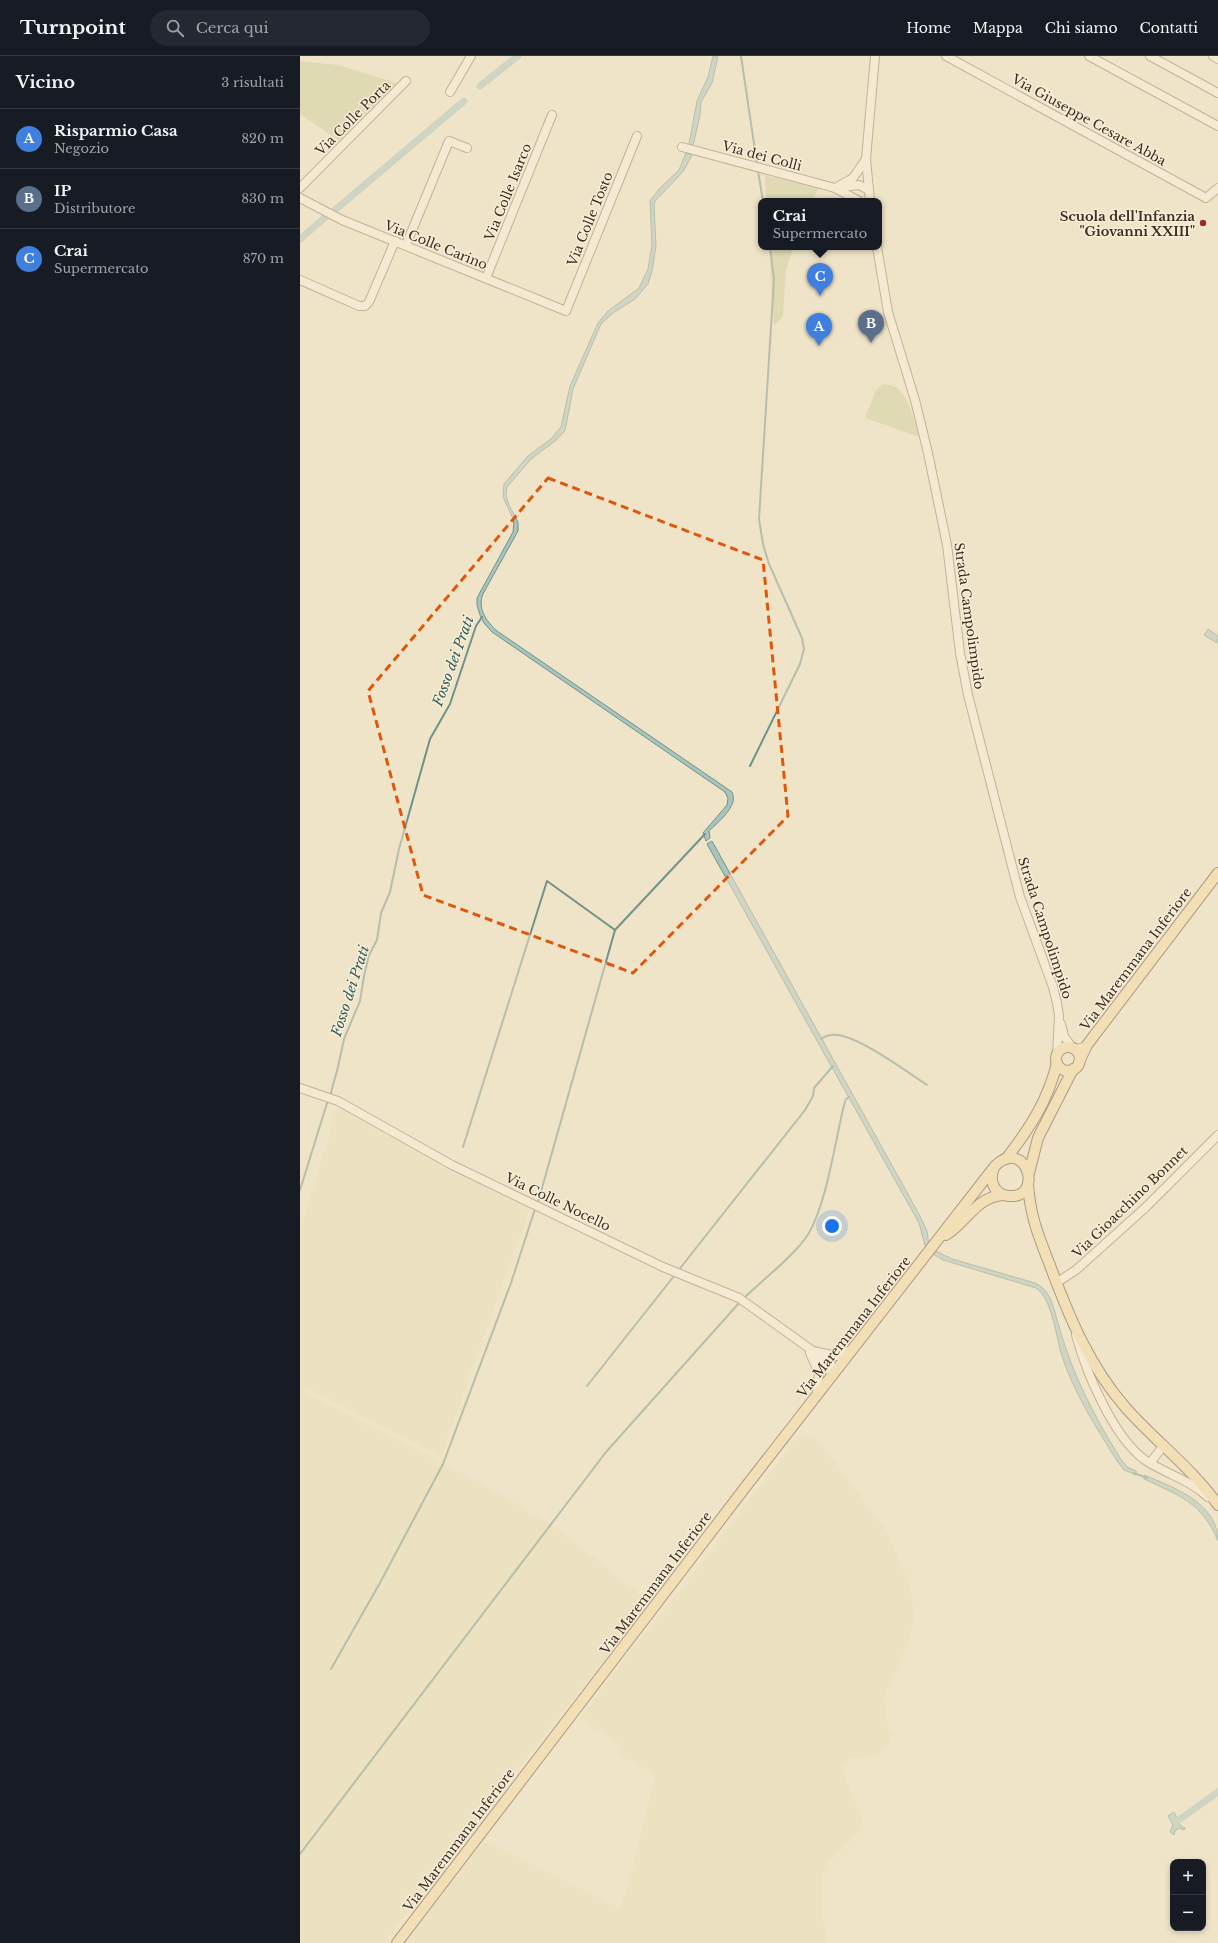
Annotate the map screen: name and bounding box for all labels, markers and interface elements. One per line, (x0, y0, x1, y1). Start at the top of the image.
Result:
search box (150, 10, 430, 46)
text: Turnpoint (20, 16, 126, 39)
icon: search (164, 17, 186, 39)
text: Cerca qui (196, 18, 269, 37)
text: Home (906, 19, 951, 37)
text: Mappa (973, 19, 1023, 37)
text: Chi siamo (1045, 19, 1118, 37)
text: Contatti (1140, 19, 1198, 37)
street label: Via Giuseppe Cesare Abba (1008, 70, 1170, 170)
text: Vicino (16, 72, 75, 93)
text: 3 risultati (221, 74, 284, 91)
street label: Via Colle Porta (311, 76, 395, 160)
text: Risparmio Casa (54, 121, 178, 140)
text: A (24, 130, 34, 147)
text: 820 m (241, 130, 284, 147)
street label: Via dei Colli (719, 137, 804, 175)
text: Negozio (54, 140, 109, 157)
street label: Via Colle Isarco (480, 141, 535, 244)
street label: Via Colle Tosto (563, 169, 617, 270)
text: IP (54, 181, 71, 200)
text: B (24, 190, 34, 207)
text: 830 m (241, 190, 284, 207)
popup (758, 198, 882, 250)
text: Distributore (54, 200, 136, 217)
text: Crai (773, 206, 807, 225)
place label: Scuola dell'Infanzia "Giovanni XXIII" (1060, 208, 1196, 240)
street label: Via Colle Carino (381, 216, 490, 273)
marker: Scuola dell'Infanzia "Giovanni XXIII" (1198, 218, 1208, 228)
text: Supermercato (773, 225, 867, 242)
text: Crai (54, 241, 88, 260)
text: C (24, 250, 34, 267)
text: 870 m (243, 250, 284, 267)
text: Supermercato (54, 260, 149, 277)
pin: C (807, 263, 833, 296)
pin: B (858, 310, 884, 343)
pin: A (806, 313, 832, 346)
street label: Strada Campolimpido (950, 541, 988, 691)
water label: Fosso dei Prati (428, 613, 478, 709)
street label: Strada Campolimpido (1014, 855, 1076, 1001)
street label: Via Maremmana Inferiore (1076, 884, 1195, 1035)
water label: Fosso dei Prati (327, 943, 373, 1040)
street label: Via Gioacchino Bonnet (1068, 1142, 1191, 1262)
street label: Via Colle Nocello (502, 1169, 613, 1235)
your location (822, 1216, 842, 1236)
street label: Via Maremmana Inferiore (793, 1253, 914, 1402)
street label: Via Maremmana Inferiore (596, 1508, 715, 1659)
street label: Via Maremmana Inferiore (399, 1765, 518, 1916)
map controls (1170, 1859, 1206, 1931)
button: + (1170, 1859, 1206, 1895)
button: − (1170, 1895, 1206, 1931)

